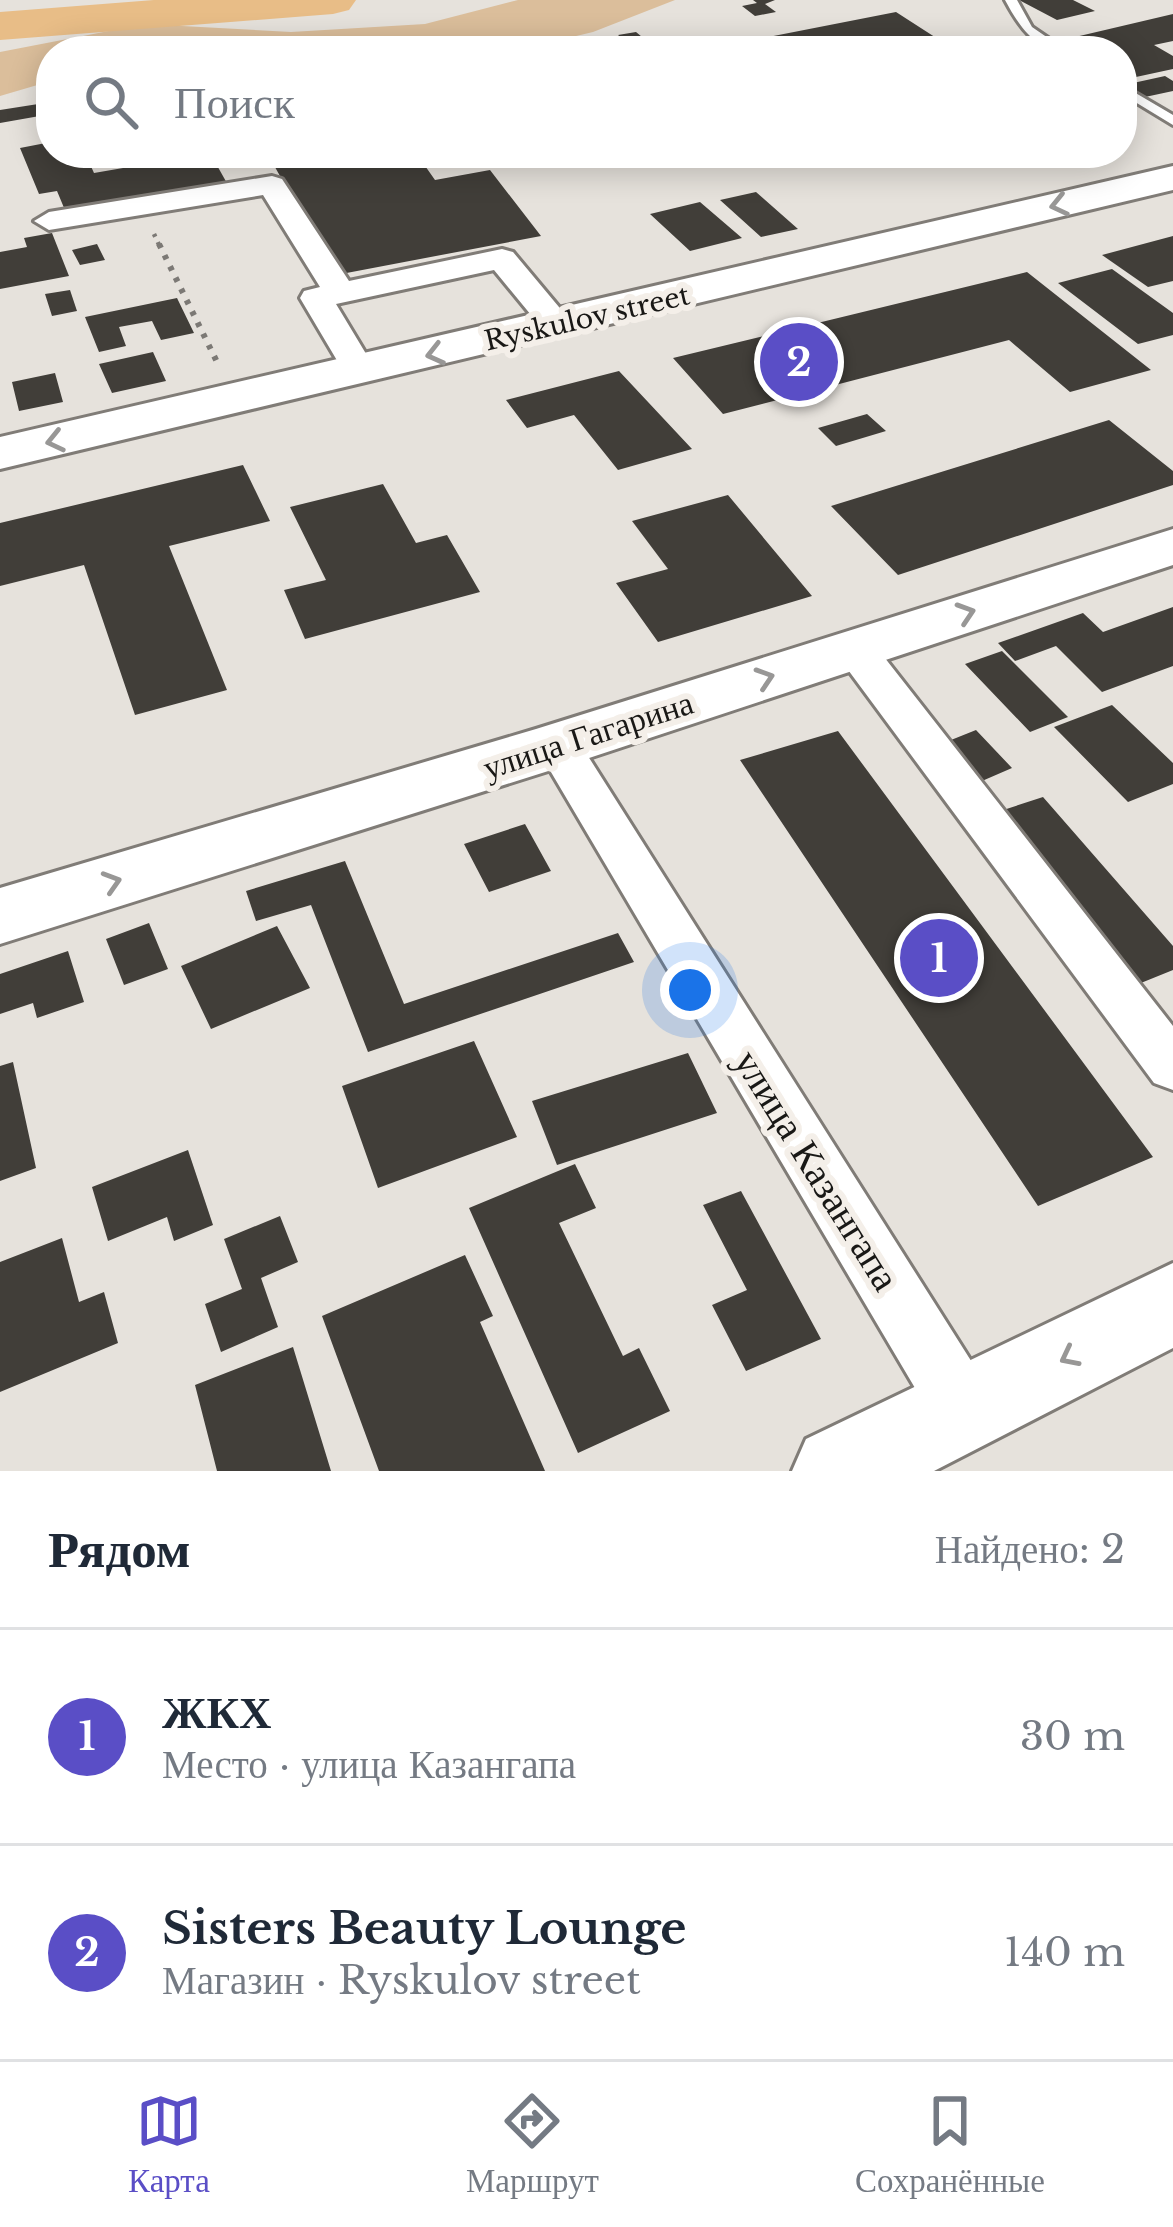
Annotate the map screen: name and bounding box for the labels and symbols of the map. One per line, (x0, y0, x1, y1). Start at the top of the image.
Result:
one-way arrow (1050, 191, 1070, 216)
street label: Ryskulov street (481, 278, 693, 358)
pin: 2 (760, 317, 838, 407)
one-way arrow (425, 340, 445, 365)
one-way arrow (45, 427, 65, 452)
one-way arrow (955, 602, 976, 627)
one-way arrow (754, 668, 775, 693)
street label: улица Гагарина (478, 682, 699, 788)
one-way arrow (101, 871, 122, 896)
pin: 1 (900, 913, 978, 1003)
your location (660, 960, 720, 1020)
street label: улица Казангапа (723, 1040, 911, 1300)
one-way arrow (1059, 1342, 1081, 1365)

